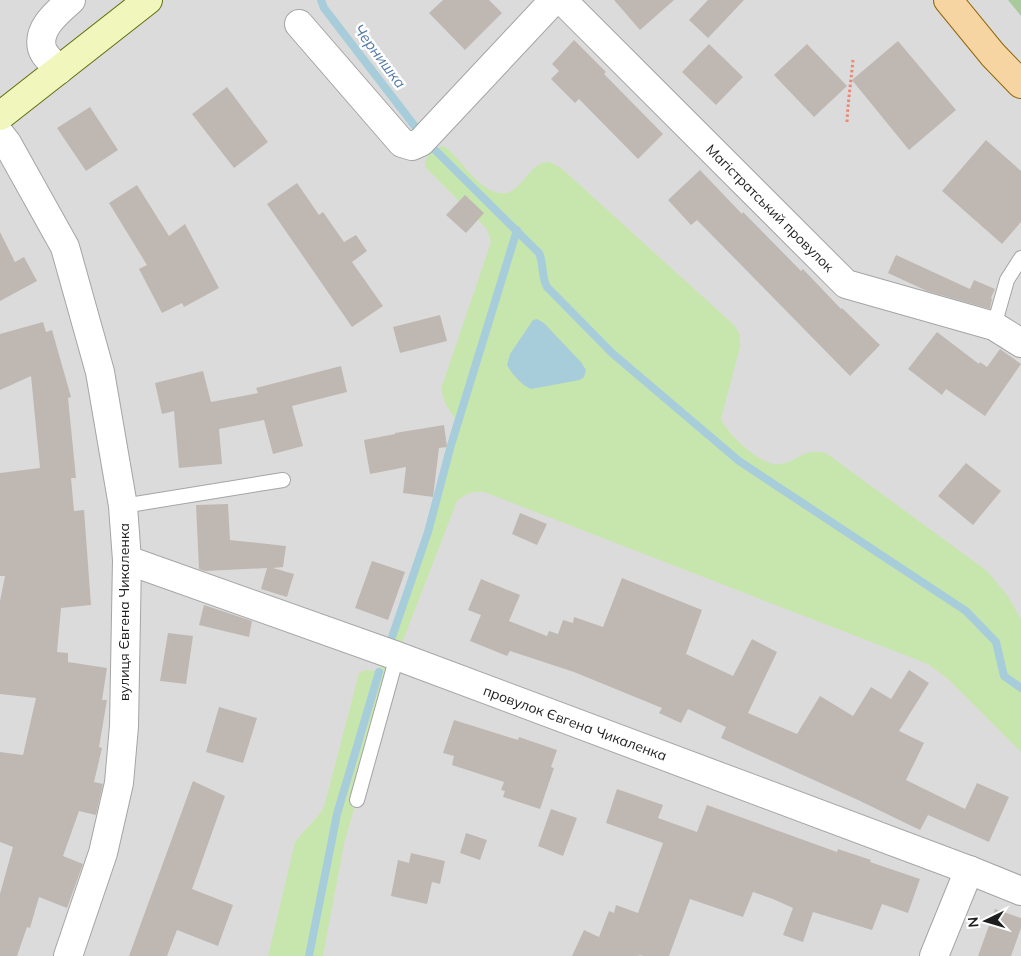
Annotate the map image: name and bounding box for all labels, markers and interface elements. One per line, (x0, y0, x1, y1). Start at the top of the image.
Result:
water label: Чернишка (350, 20, 410, 92)
street label: Магістратський провулок (702, 140, 838, 276)
street label: вулиця Євгена Чикаленка (115, 523, 133, 701)
street label: провулок Євгена Чикаленка (481, 681, 669, 765)
north arrow (961, 896, 1011, 946)
text: N (964, 916, 982, 928)

